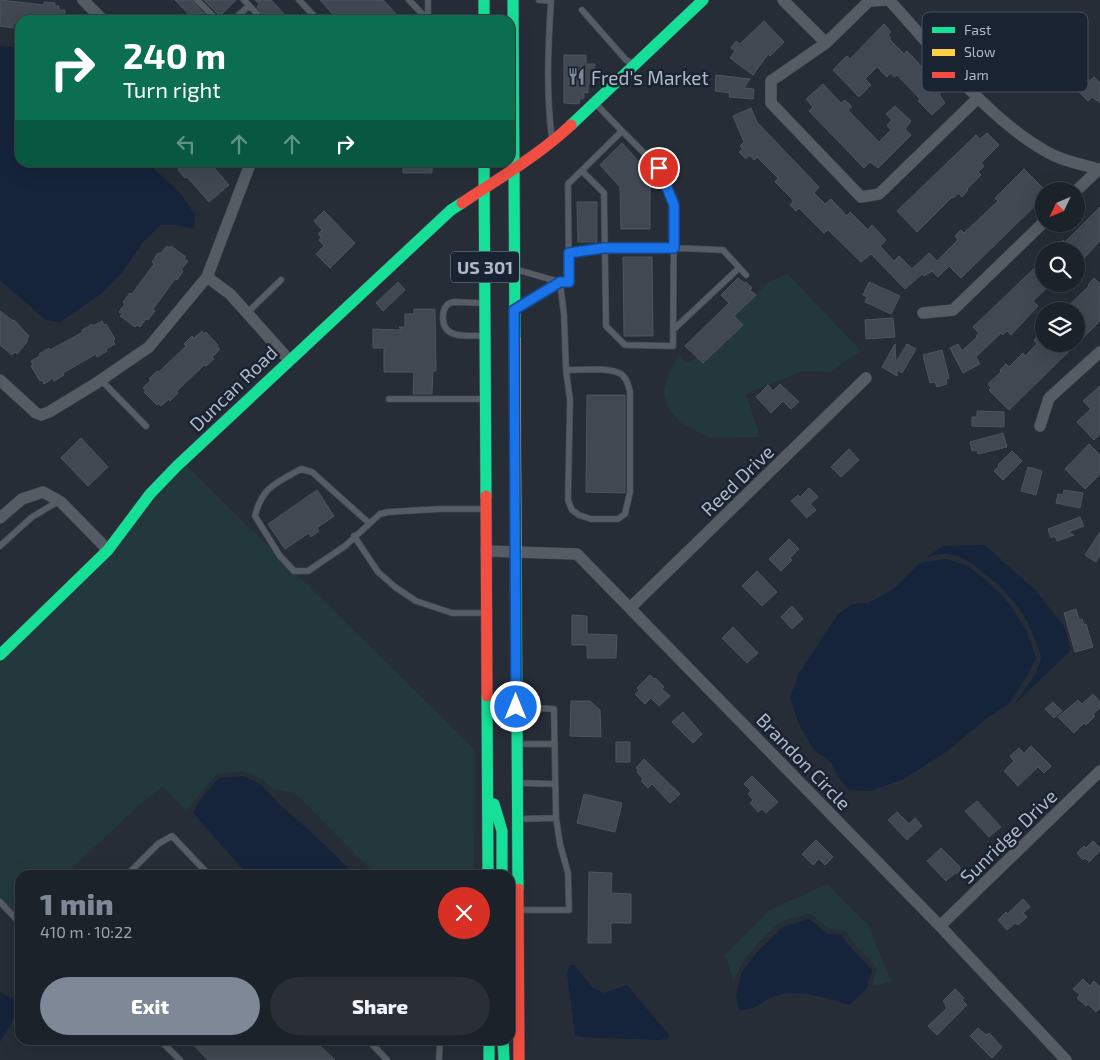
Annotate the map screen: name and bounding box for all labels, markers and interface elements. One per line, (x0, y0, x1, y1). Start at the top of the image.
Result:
legend (922, 12, 1088, 92)
text: Fast (964, 21, 991, 38)
text: 240 m (123, 34, 226, 76)
icon: right (40, 35, 105, 100)
text: Slow (964, 43, 996, 60)
place label: Fred's Market (591, 66, 709, 89)
text: Jam (964, 66, 989, 83)
restaurant icon: Fred's Market (567, 67, 587, 87)
text: Turn right (123, 76, 221, 102)
icon: left (172, 130, 200, 158)
icon: ahead (225, 130, 253, 158)
icon: ahead (278, 130, 306, 158)
icon: right (331, 130, 359, 158)
pin (638, 147, 680, 189)
icon: arrive (645, 154, 673, 182)
north arrow (1035, 182, 1085, 232)
map controls (1035, 182, 1085, 352)
button: search (1035, 242, 1085, 292)
road number: US 301 (451, 252, 519, 282)
button: layers (1035, 302, 1085, 352)
street label: Duncan Road (184, 340, 282, 436)
street label: Reed Drive (696, 440, 778, 520)
position arrow (489, 680, 541, 732)
street label: Brandon Circle (752, 708, 856, 814)
street label: Sunridge Drive (955, 784, 1061, 888)
text: 1 min (40, 885, 114, 921)
button: close (438, 887, 490, 939)
text: 410 m · 10:22 (40, 922, 132, 941)
button: Exit (40, 977, 260, 1035)
button: Share (270, 977, 490, 1035)

